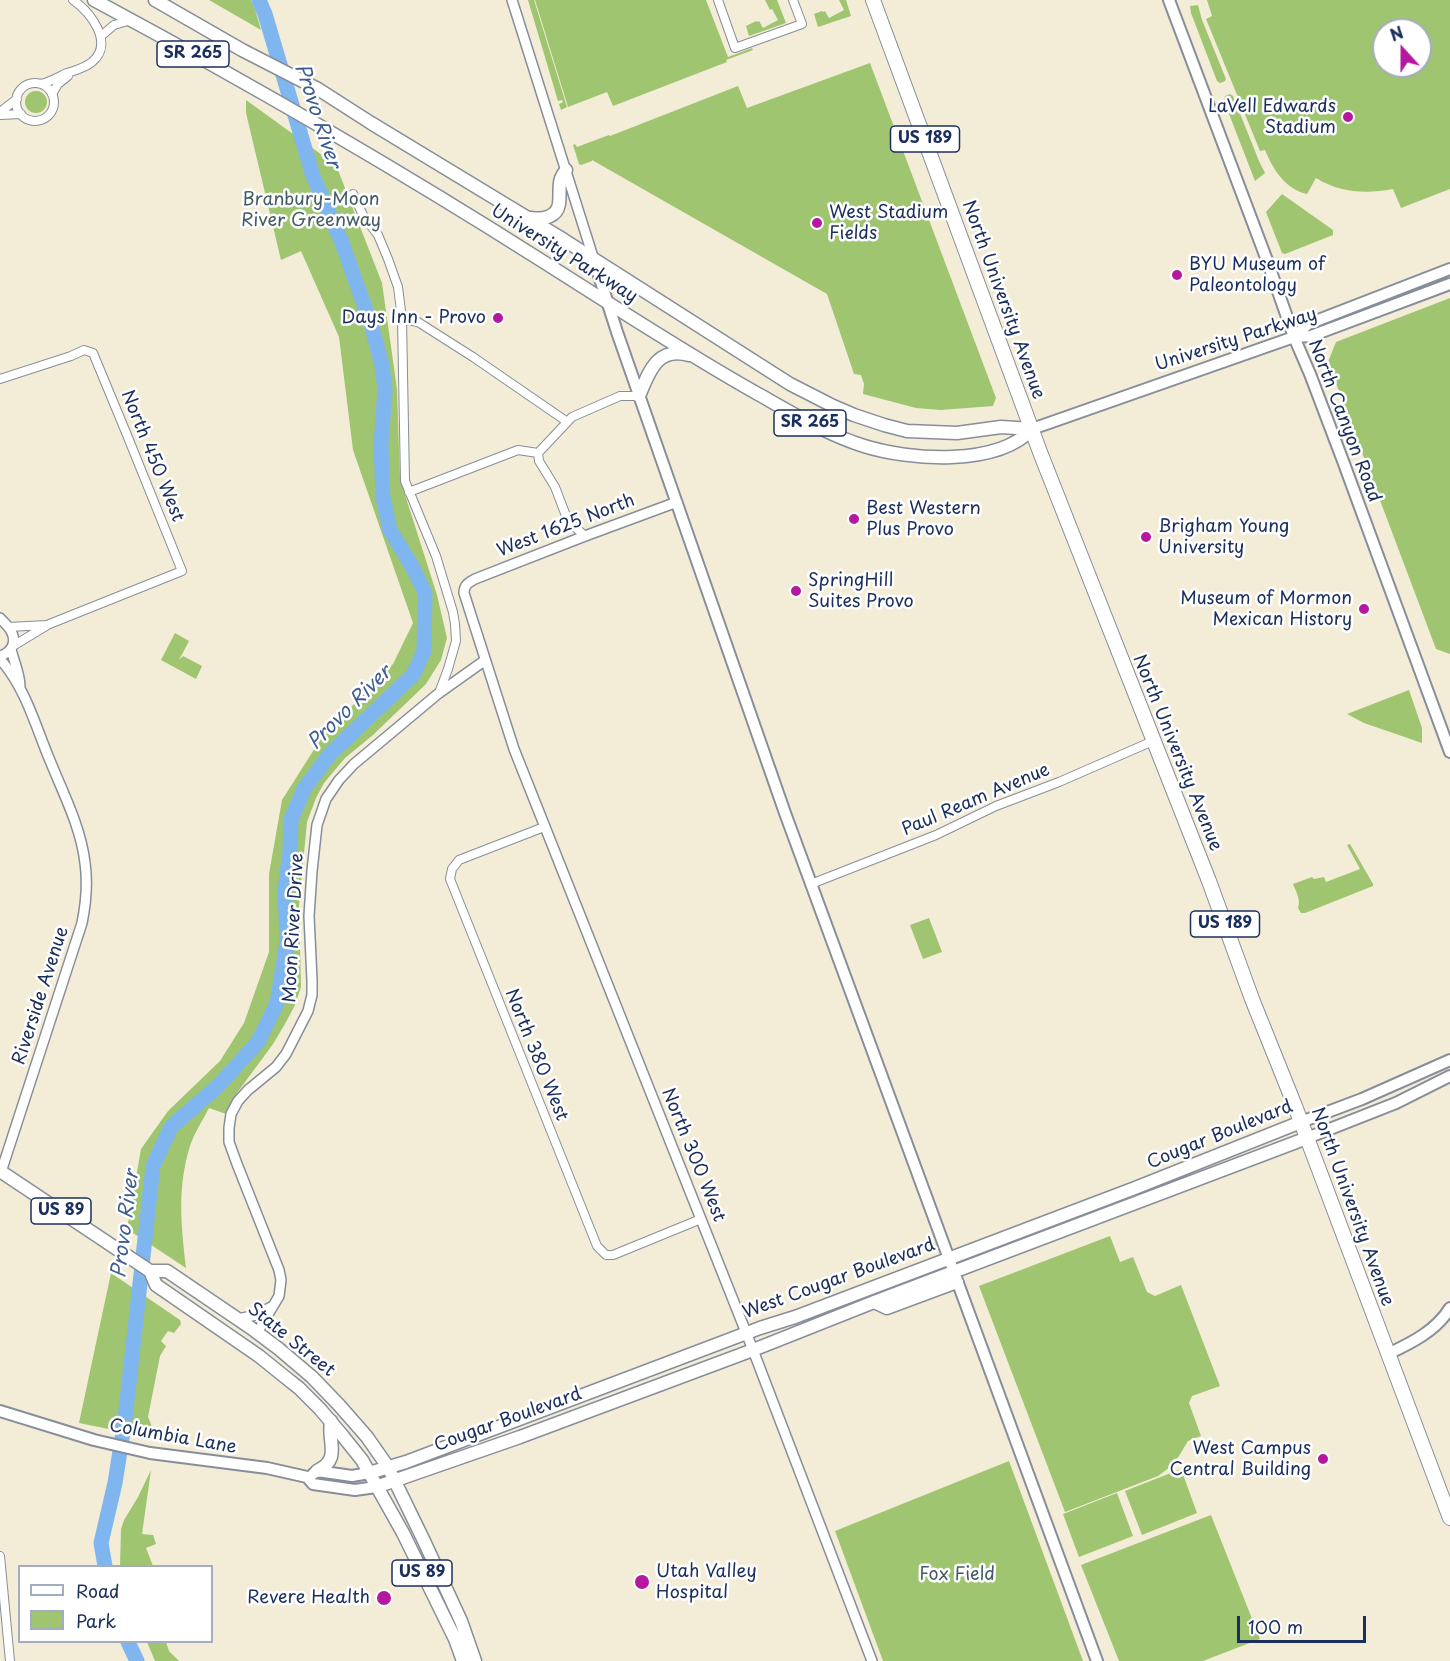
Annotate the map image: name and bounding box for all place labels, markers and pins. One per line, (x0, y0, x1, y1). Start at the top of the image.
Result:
place label: LaVell Edwards Stadium (1208, 96, 1336, 138)
marker: LaVell Edwards Stadium (1341, 110, 1355, 124)
place label: West Stadium Fields (829, 202, 948, 244)
marker: West Stadium Fields (810, 216, 824, 230)
place label: BYU Museum of Paleontology (1189, 254, 1325, 296)
marker: BYU Museum of Paleontology (1170, 268, 1184, 282)
place label: Days Inn - Provo (341, 307, 486, 329)
marker: Days Inn - Provo (491, 311, 505, 325)
place label: Best Western Plus Provo (866, 498, 981, 540)
marker: Best Western Plus Provo (847, 512, 861, 526)
place label: Brigham Young University (1158, 516, 1289, 558)
marker: Brigham Young University (1139, 530, 1153, 544)
place label: SpringHill Suites Provo (808, 570, 914, 612)
marker: SpringHill Suites Provo (789, 584, 803, 598)
place label: Museum of Mormon Mexican History (1180, 588, 1352, 630)
marker: Museum of Mormon Mexican History (1357, 602, 1371, 616)
place label: West Campus Central Building (1169, 1438, 1311, 1480)
marker: West Campus Central Building (1316, 1452, 1330, 1466)
place label: Utah Valley Hospital (656, 1561, 757, 1604)
marker: Utah Valley Hospital (633, 1573, 651, 1591)
place label: Revere Health (247, 1587, 370, 1609)
marker: Revere Health (375, 1589, 393, 1607)

